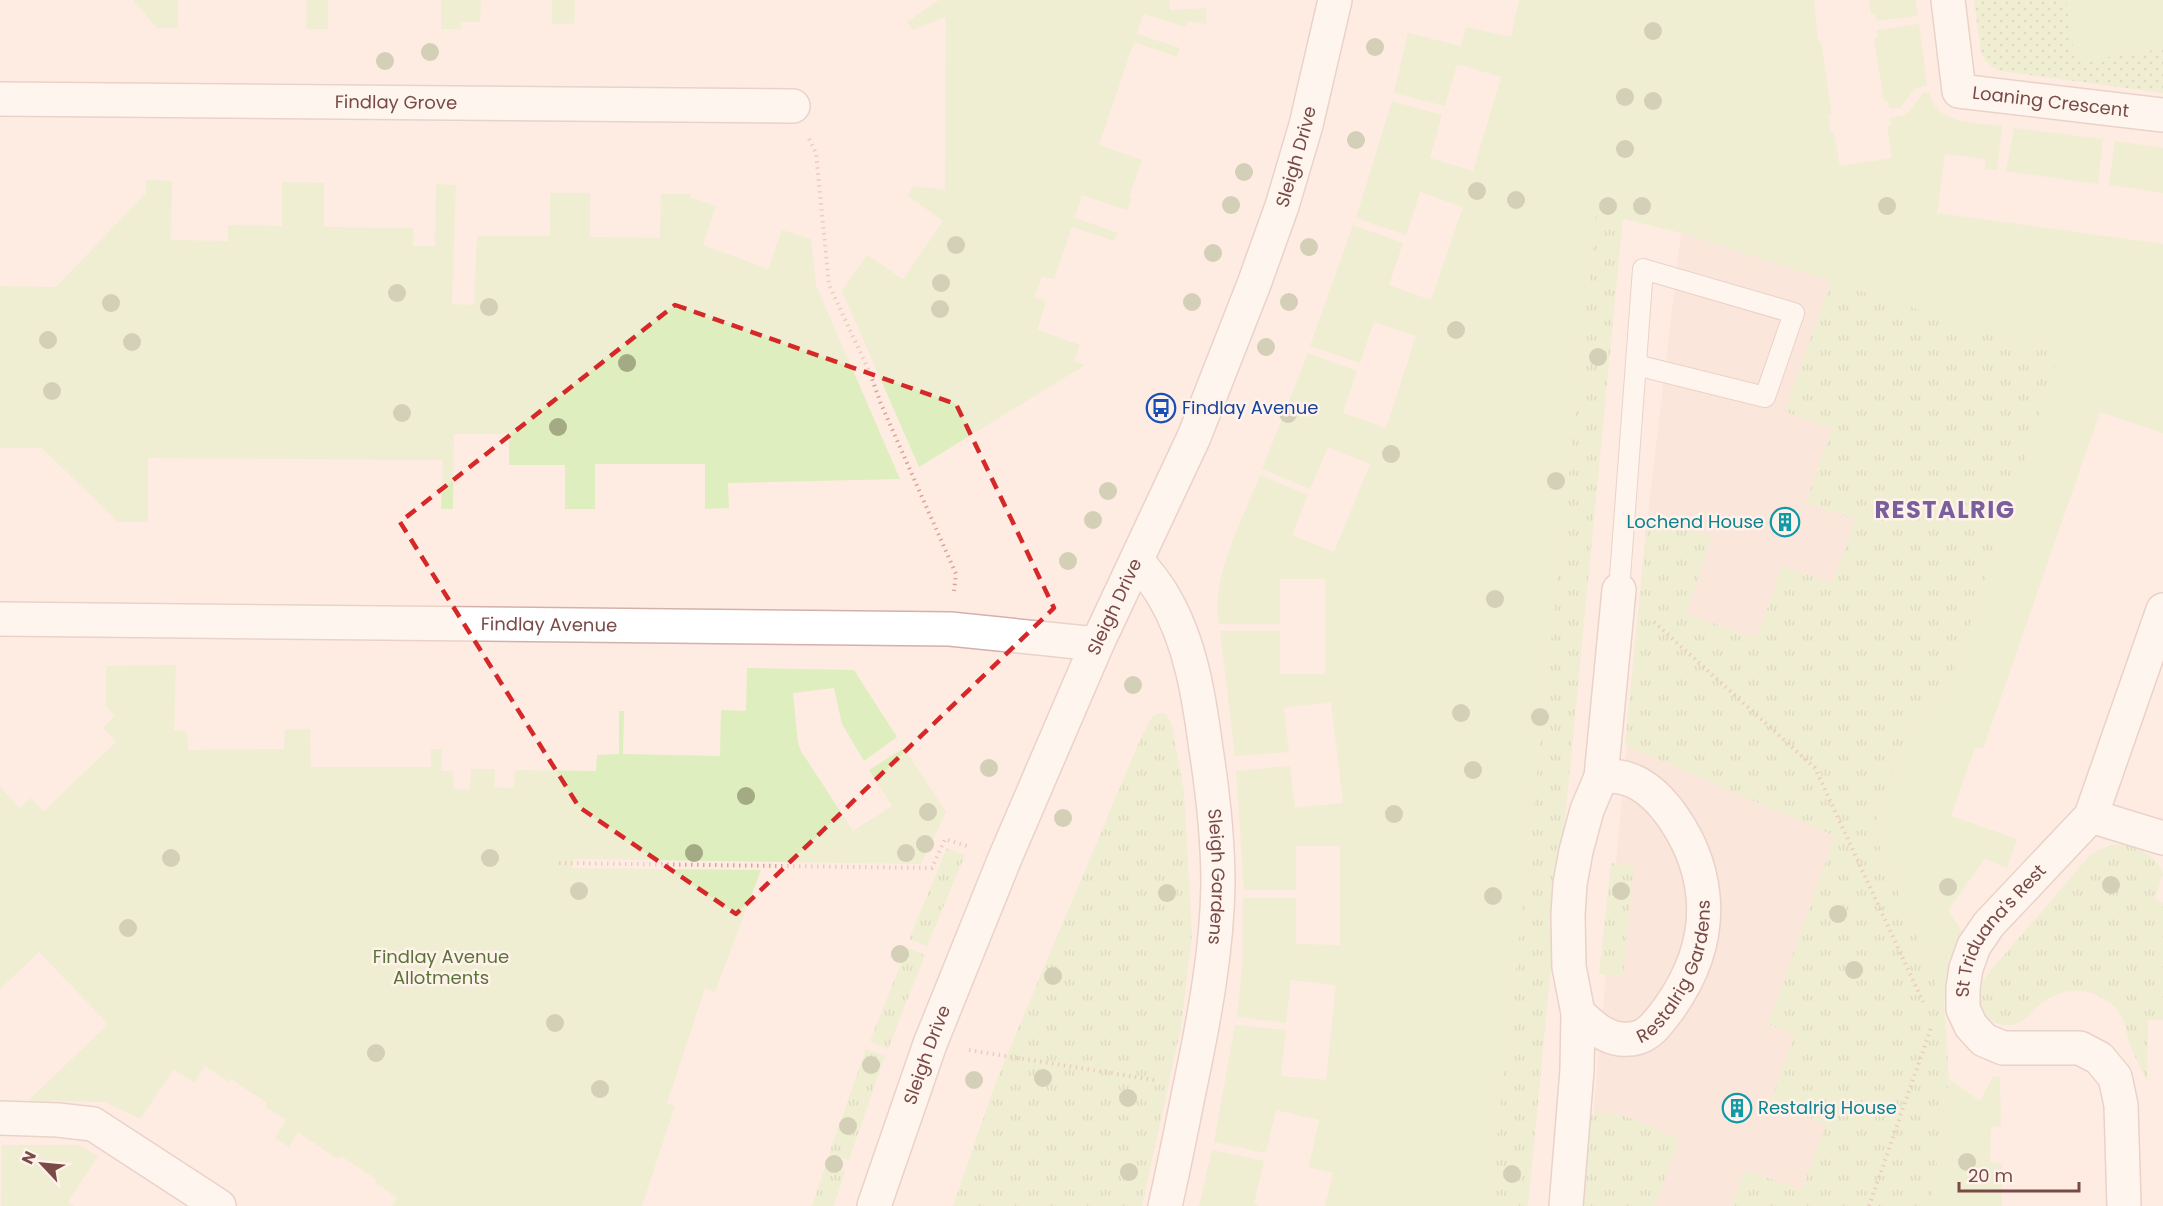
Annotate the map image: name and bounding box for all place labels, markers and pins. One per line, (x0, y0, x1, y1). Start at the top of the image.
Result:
bus stop icon: Findlay Avenue (1145, 392, 1177, 424)
place label: Findlay Avenue (1182, 395, 1318, 420)
building icon: Lochend House (1769, 506, 1801, 538)
place label: Lochend House (1627, 509, 1764, 534)
building icon: Restalrig House (1721, 1092, 1753, 1124)
place label: Restalrig House (1758, 1095, 1897, 1120)

